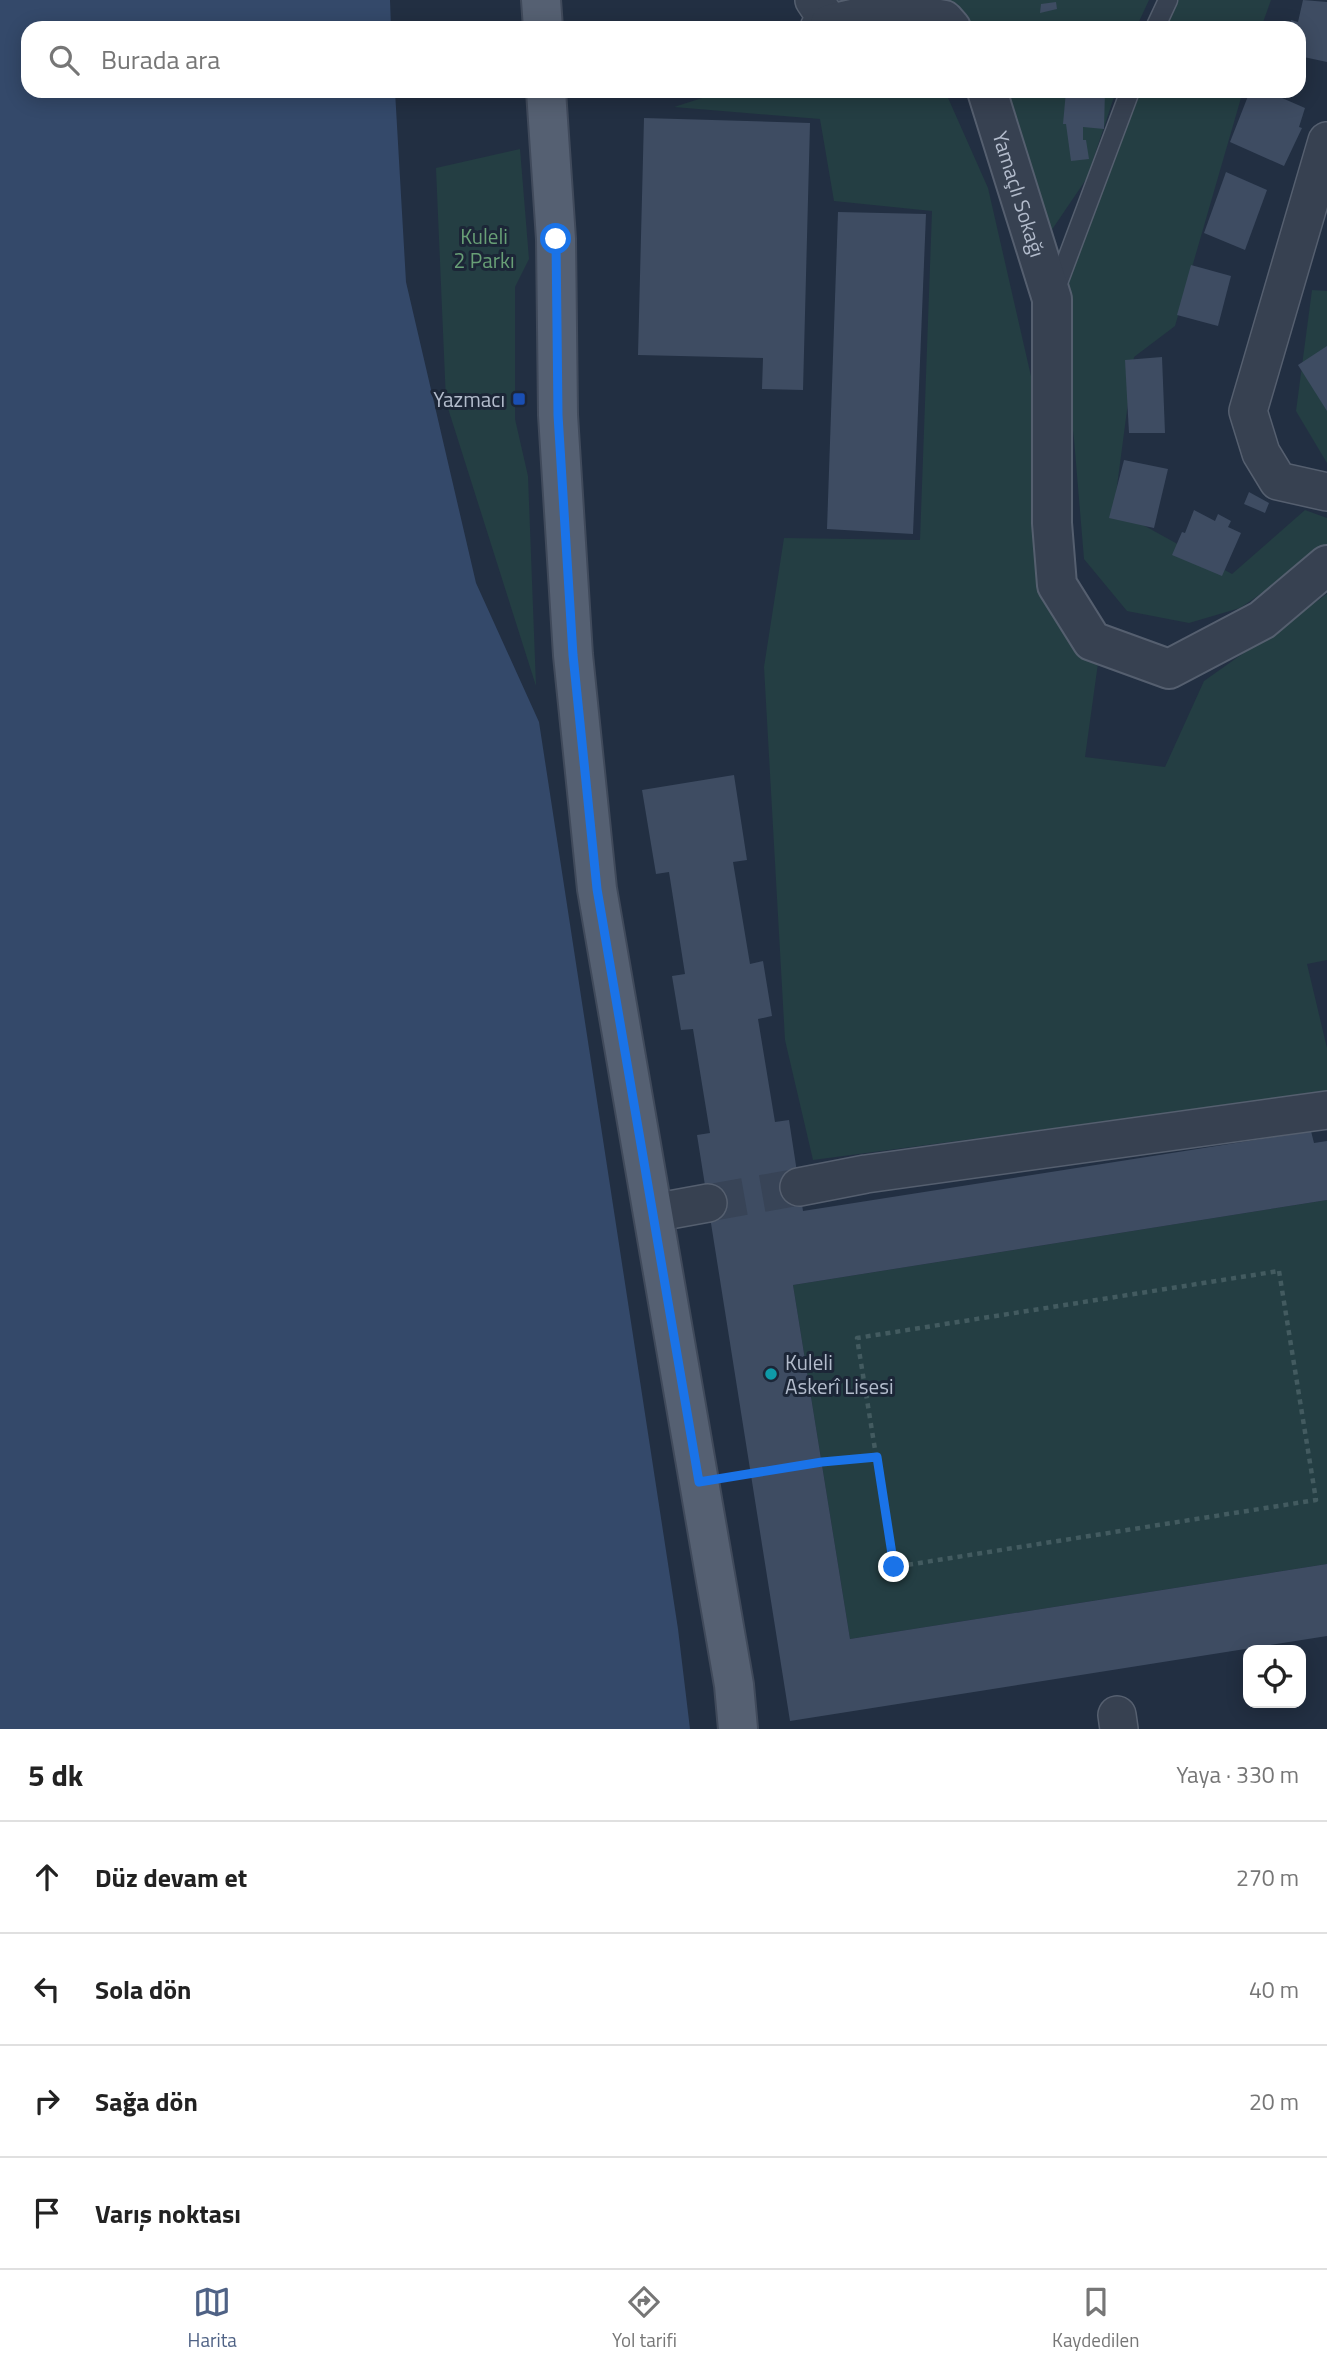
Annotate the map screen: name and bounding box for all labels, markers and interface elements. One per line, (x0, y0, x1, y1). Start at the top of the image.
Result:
search box (21, 21, 1306, 98)
text: Burada ara (101, 40, 220, 79)
icon: search (45, 41, 83, 79)
street label: Yamaçlı Sokağı (985, 127, 1054, 261)
park label: Kuleli 2 Parkı (453, 220, 515, 276)
route start (540, 223, 571, 254)
place label: Yazmacı (433, 383, 505, 415)
marker: Yazmacı (511, 391, 527, 407)
place label: Kuleli Askerî Lisesi (785, 1346, 894, 1402)
marker: Kuleli Askerî Lisesi (763, 1366, 779, 1382)
route end (878, 1551, 909, 1582)
map controls (1243, 1645, 1306, 1708)
button: locate (1243, 1645, 1306, 1708)
text: 5 dk (28, 1752, 83, 1798)
text: Yaya · 330 m (1176, 1757, 1299, 1792)
icon: ahead (28, 1858, 66, 1896)
text: Düz devam et (95, 1858, 247, 1897)
text: 270 m (1236, 1860, 1299, 1895)
icon: left (28, 1970, 66, 2008)
text: Sola dön (95, 1970, 192, 2009)
text: 40 m (1249, 1972, 1299, 2007)
icon: right (28, 2082, 66, 2120)
text: Sağa dön (95, 2082, 198, 2121)
text: 20 m (1249, 2084, 1299, 2119)
icon: arrive (28, 2194, 66, 2232)
text: Varış noktası (95, 2194, 241, 2233)
tab: Harita (188, 2283, 237, 2354)
tab: Yol tarifi (612, 2283, 677, 2354)
tab: Kaydedilen (1052, 2283, 1139, 2354)

